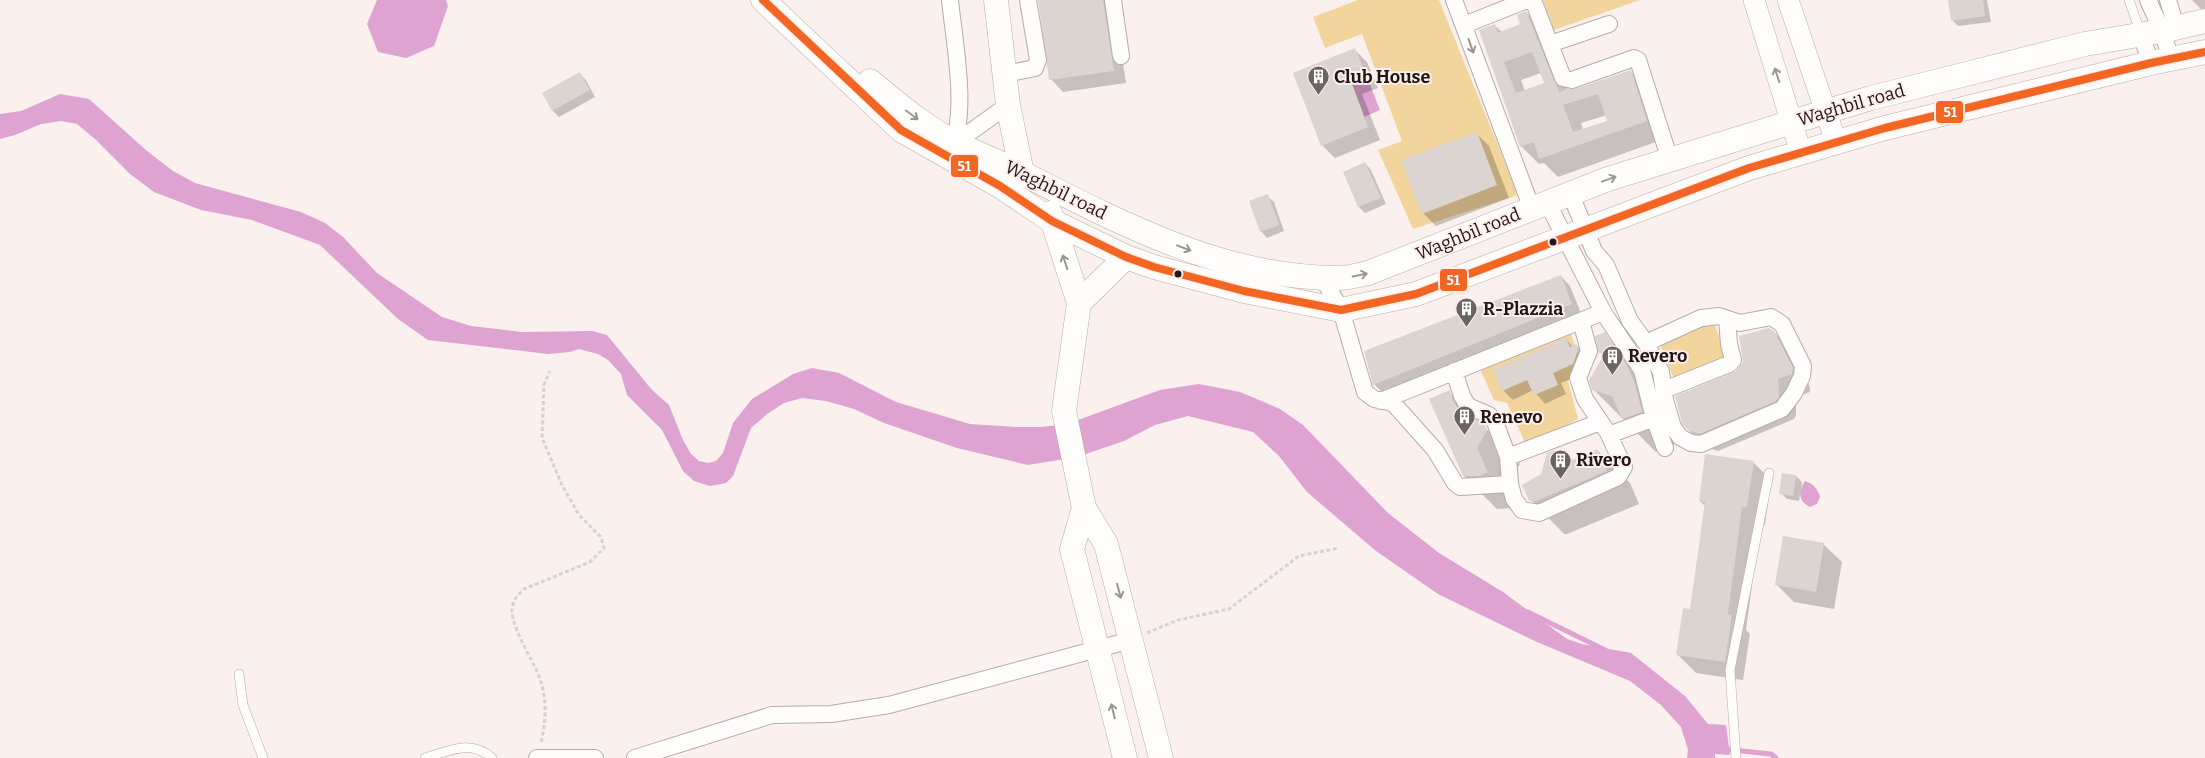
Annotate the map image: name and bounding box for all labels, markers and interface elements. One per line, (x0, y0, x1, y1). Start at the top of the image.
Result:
one-way arrow (1467, 37, 1476, 53)
building icon: Club House (1306, 65, 1330, 96)
place label: Club House (1334, 66, 1430, 88)
one-way arrow (1772, 68, 1782, 84)
street label: Waghbil road (1795, 79, 1908, 131)
line badge: 51 (1935, 100, 1964, 124)
text: 51 (1943, 104, 1957, 121)
one-way arrow (905, 110, 918, 121)
line badge: 51 (950, 154, 979, 178)
street label: Waghbil road (1001, 156, 1111, 224)
text: 51 (957, 158, 971, 175)
one-way arrow (1601, 174, 1617, 183)
street label: Waghbil road (1413, 203, 1524, 265)
unlabelled marker (1548, 237, 1558, 247)
one-way arrow (1175, 244, 1191, 253)
one-way arrow (1060, 254, 1070, 270)
line badge: 51 (1439, 268, 1468, 292)
unlabelled marker (1173, 269, 1183, 279)
one-way arrow (1351, 269, 1367, 279)
text: 51 (1446, 272, 1460, 289)
building icon: R-Plazzia (1455, 297, 1479, 328)
place label: R-Plazzia (1483, 298, 1563, 320)
building icon: Revero (1600, 344, 1624, 375)
place label: Revero (1628, 345, 1687, 367)
building icon: Renevo (1452, 405, 1476, 436)
place label: Renevo (1480, 406, 1543, 428)
building icon: Rivero (1548, 448, 1572, 479)
place label: Rivero (1576, 449, 1631, 471)
one-way arrow (1114, 583, 1124, 599)
one-way arrow (1108, 703, 1117, 719)

